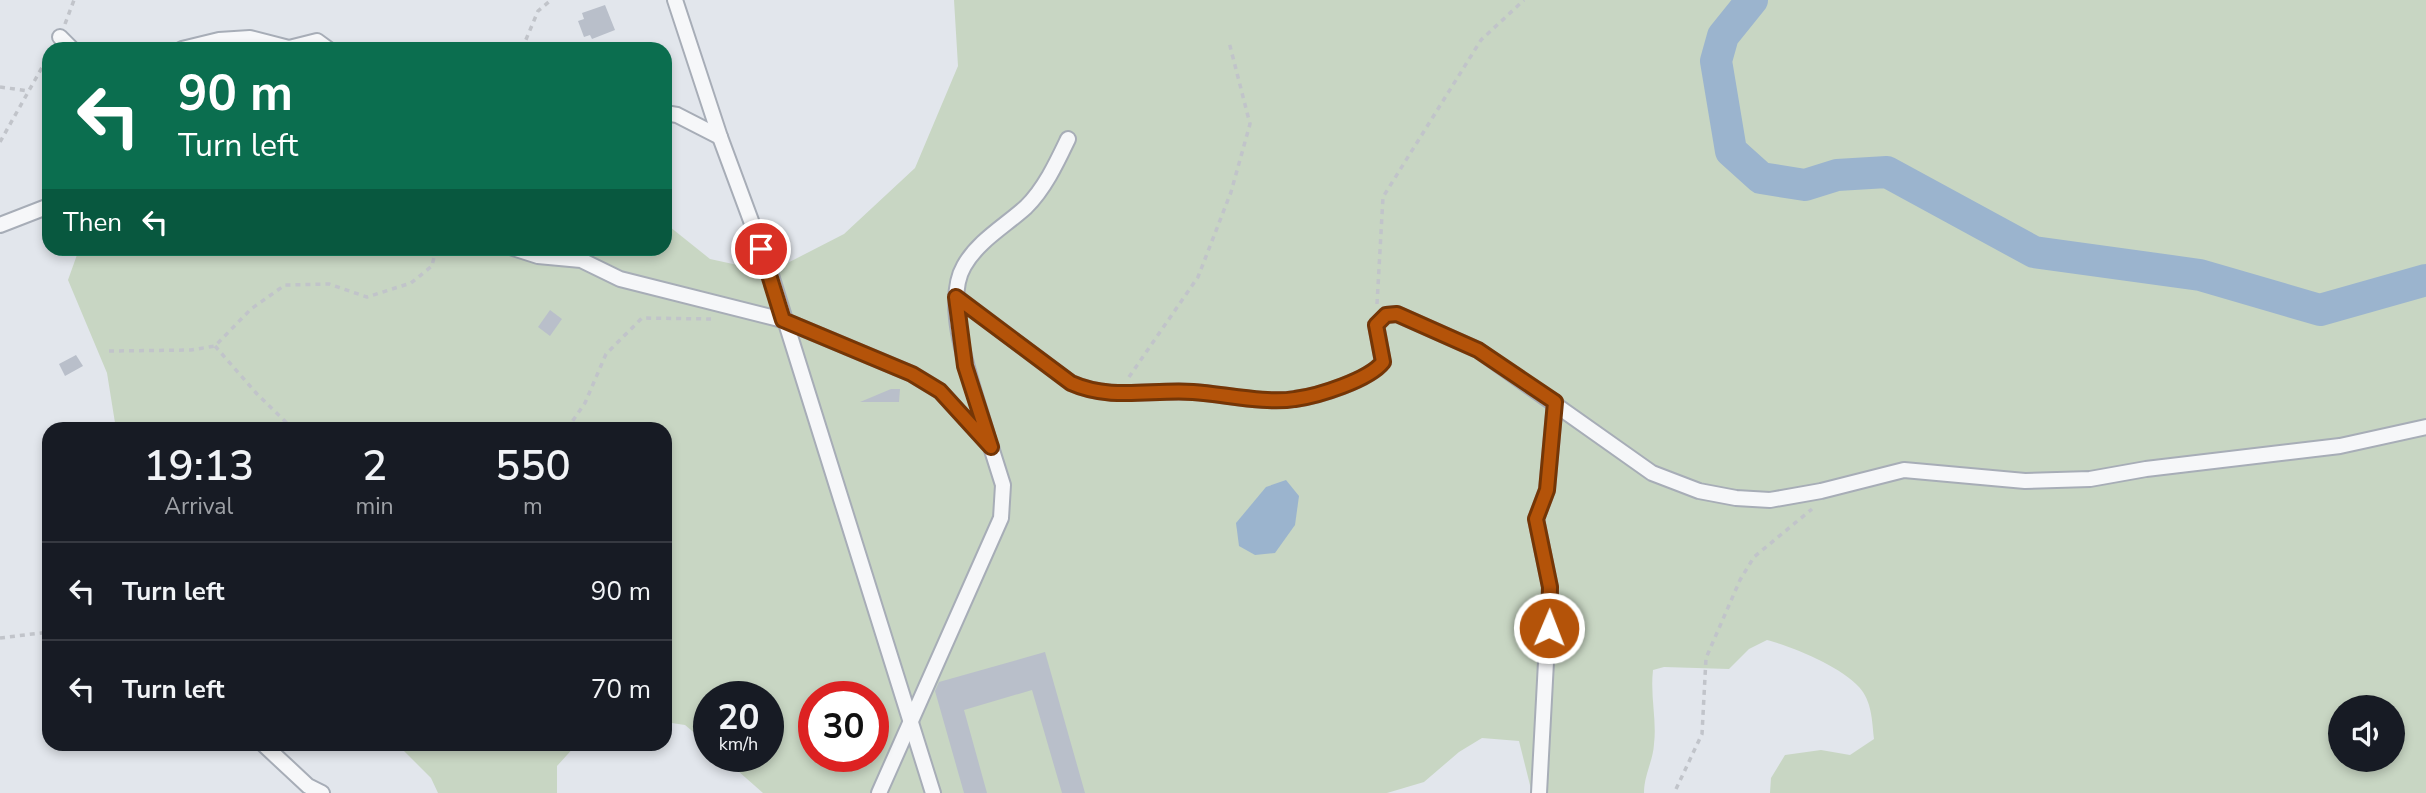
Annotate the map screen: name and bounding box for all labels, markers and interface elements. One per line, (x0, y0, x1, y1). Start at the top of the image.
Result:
text: 90 m (178, 60, 293, 127)
icon: left (63, 70, 154, 161)
text: Turn left (178, 124, 298, 167)
icon: left (136, 203, 174, 241)
text: Then (63, 205, 122, 240)
pin (731, 219, 791, 279)
icon: arrive (742, 230, 780, 268)
text: 19:13 (143, 438, 254, 495)
text: 2 (362, 438, 387, 495)
text: 550 (495, 438, 571, 495)
text: Arrival (164, 491, 233, 522)
text: min (356, 491, 394, 522)
text: m (523, 491, 543, 522)
icon: left (63, 572, 101, 610)
text: Turn left (122, 574, 225, 609)
text: 90 m (591, 574, 651, 609)
position arrow (1512, 591, 1586, 665)
icon: left (63, 670, 101, 708)
text: Turn left (122, 672, 225, 707)
text: 70 m (591, 672, 651, 707)
speed limit sign: 30 (798, 681, 889, 772)
text: 20 (717, 694, 760, 741)
map controls (2328, 695, 2405, 772)
button: sound (2328, 695, 2405, 772)
text: km/h (719, 732, 758, 756)

